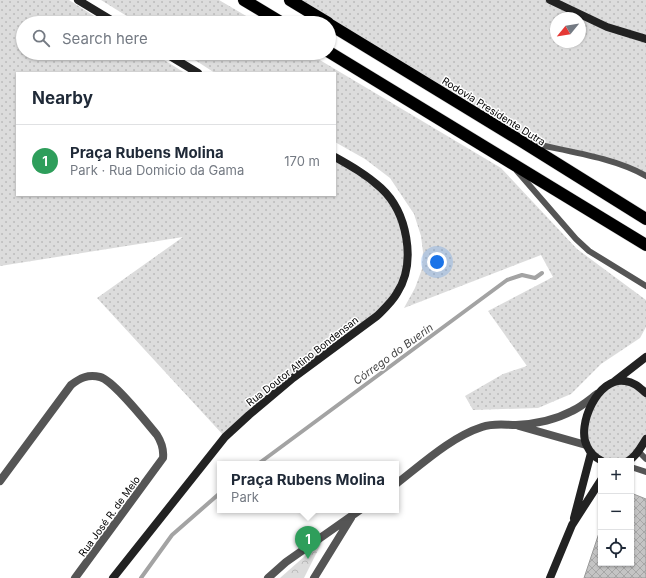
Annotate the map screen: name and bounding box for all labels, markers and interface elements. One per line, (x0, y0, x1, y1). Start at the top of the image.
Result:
north arrow (550, 12, 586, 48)
search box (16, 16, 336, 60)
icon: search (30, 27, 52, 49)
text: Search here (62, 29, 148, 48)
street label: Rodovia Presidente Dutra (440, 74, 548, 148)
text: Nearby (32, 88, 93, 108)
text: Praça Rubens Molina (70, 143, 224, 162)
text: 1 (42, 153, 48, 169)
text: 170 m (284, 153, 320, 169)
text: Park · Rua Domicio da Gama (70, 162, 244, 178)
your location (427, 252, 447, 272)
street label: Rua Doutor Altino Bondensan (244, 314, 360, 408)
water label: Córrego do Buerin (350, 320, 436, 388)
map controls (598, 458, 634, 566)
button: + (598, 458, 634, 494)
popup (217, 461, 399, 513)
text: Praça Rubens Molina (231, 470, 385, 489)
street label: Rua José R. de Melo (76, 473, 142, 559)
text: Park (231, 489, 259, 505)
button: − (598, 494, 634, 530)
pin: 1 (295, 526, 321, 559)
button: locate (598, 530, 634, 566)

